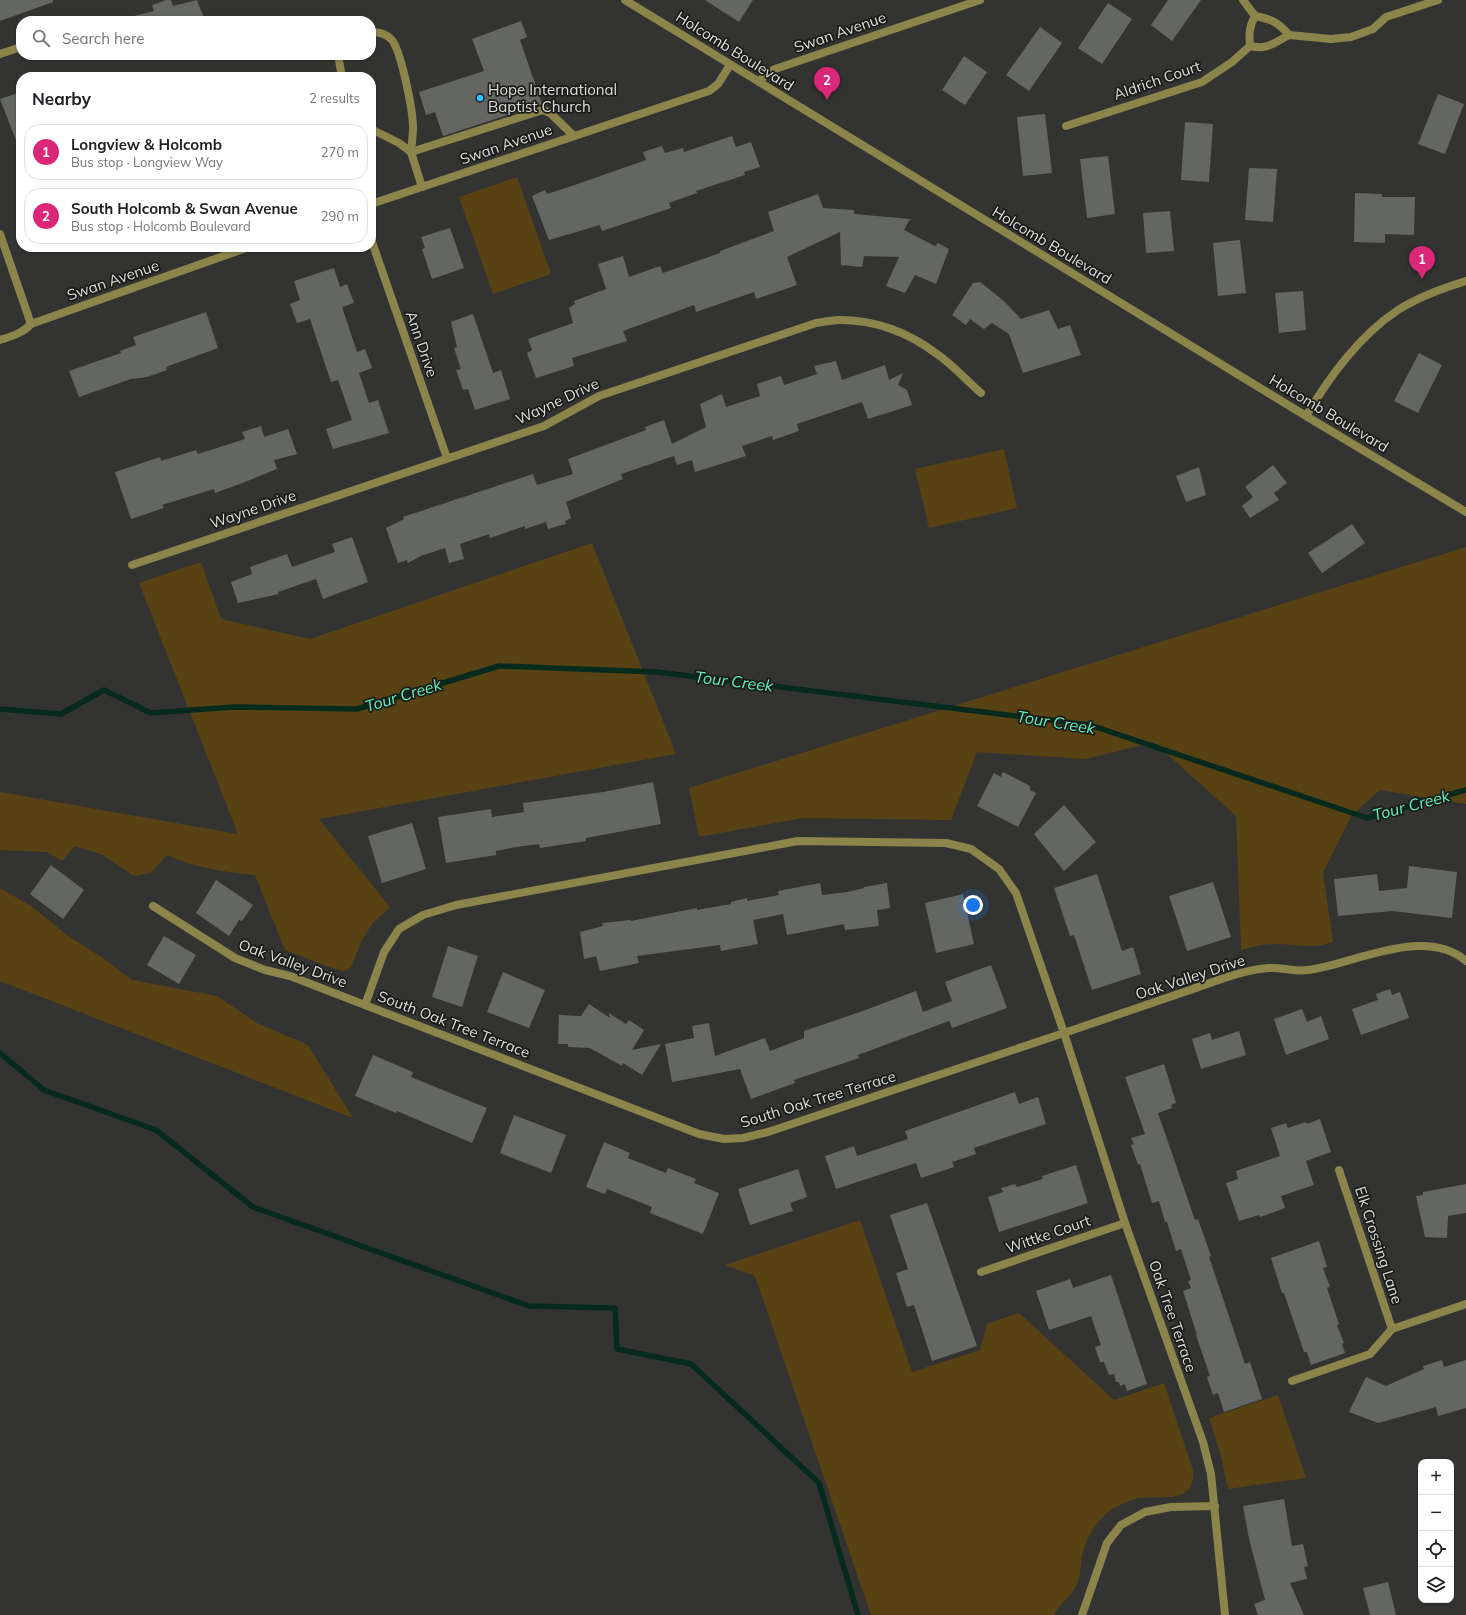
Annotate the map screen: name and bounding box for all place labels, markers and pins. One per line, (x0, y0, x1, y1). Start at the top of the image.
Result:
pin: 2 (814, 67, 840, 100)
place label: Hope International Baptist Church (488, 80, 617, 116)
marker: Hope International Baptist Church (475, 93, 485, 103)
pin: 1 (1409, 246, 1435, 279)

